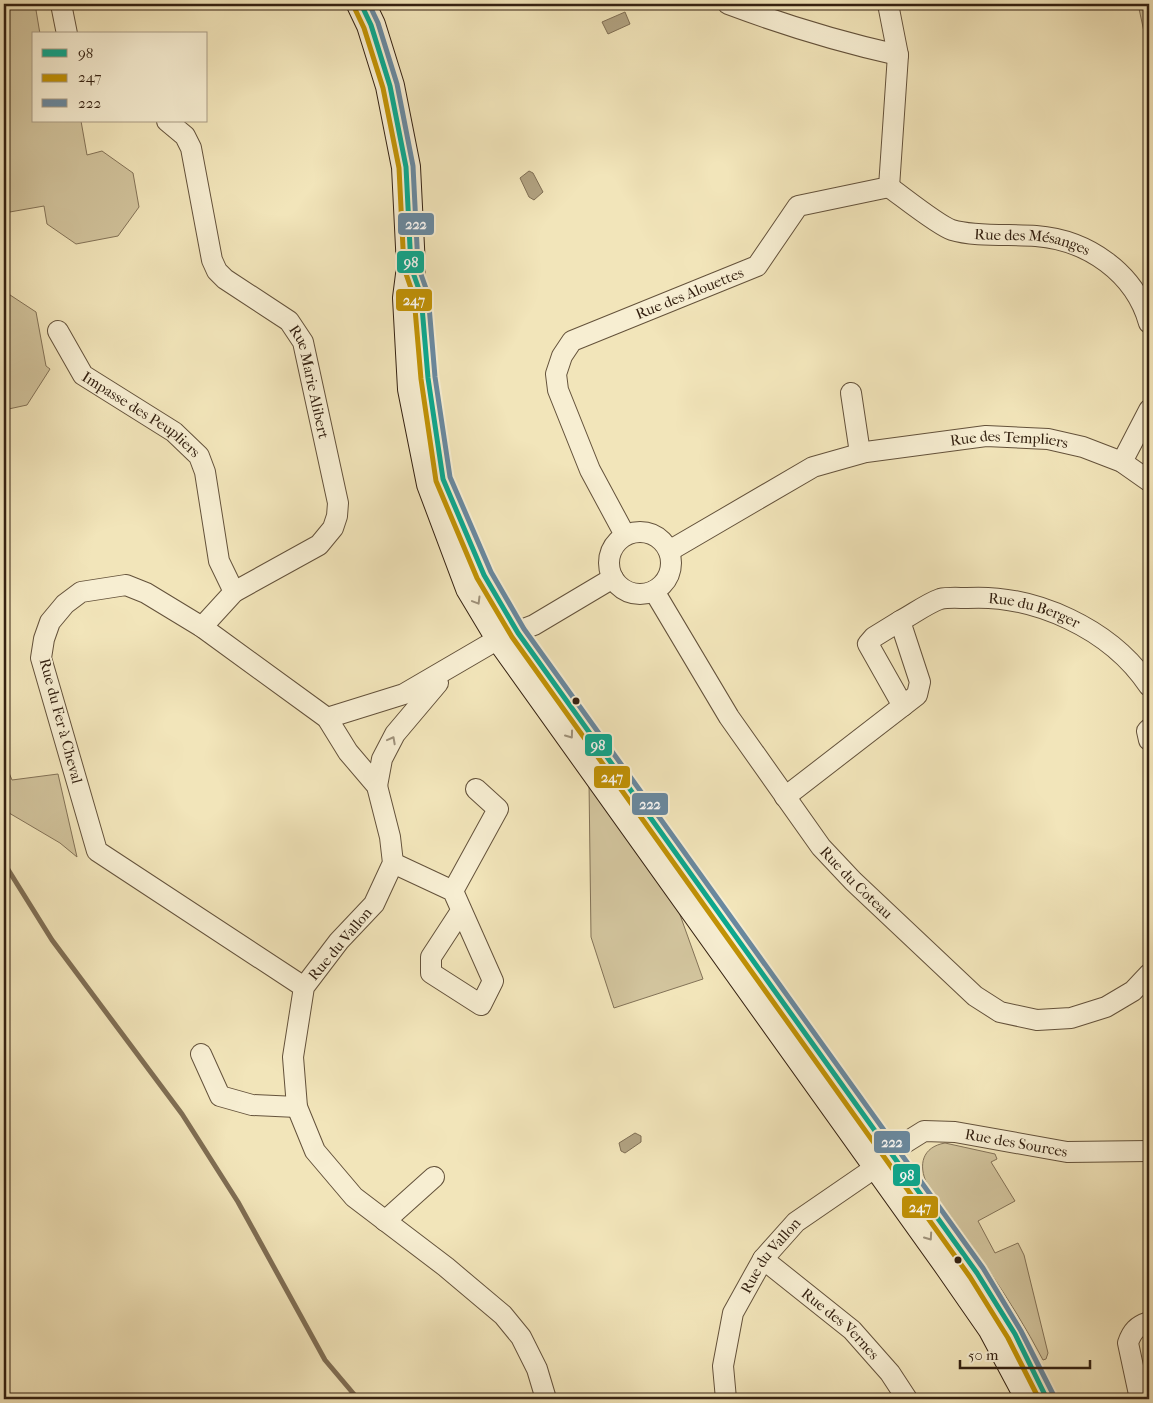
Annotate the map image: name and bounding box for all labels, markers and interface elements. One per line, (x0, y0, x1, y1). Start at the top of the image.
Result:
legend (32, 32, 208, 122)
text: 98 (78, 44, 93, 62)
text: 247 (78, 68, 101, 86)
text: 222 (78, 94, 101, 112)
line badge: 222 (397, 212, 435, 236)
text: 222 (405, 216, 427, 233)
street label: Rue des Mésanges (974, 225, 1094, 259)
line badge: 98 (396, 250, 425, 274)
text: 98 (403, 254, 418, 271)
street label: Rue des Alouettes (633, 263, 747, 323)
line badge: 247 (395, 288, 433, 312)
text: 247 (403, 292, 425, 309)
street label: Rue Marie Alibert (285, 322, 333, 441)
street label: Impasse des Peupliers (79, 368, 204, 462)
street label: Rue des Templiers (949, 427, 1070, 452)
street label: Rue du Berger (988, 589, 1084, 632)
one-way arrow (471, 596, 481, 605)
street label: Rue du Fer à Cheval (36, 656, 86, 786)
unlabelled marker (571, 696, 581, 706)
one-way arrow (564, 729, 572, 738)
line badge: 98 (584, 733, 613, 757)
one-way arrow (386, 736, 396, 745)
text: 98 (590, 737, 605, 754)
line badge: 247 (593, 765, 631, 789)
text: 247 (601, 769, 623, 786)
line badge: 222 (631, 792, 669, 816)
text: 222 (639, 796, 661, 813)
street label: Rue du Coteau (816, 843, 897, 923)
street label: Rue du Vallon (304, 904, 376, 984)
street label: Rue des Sources (964, 1125, 1069, 1161)
line badge: 222 (873, 1130, 911, 1154)
text: 222 (881, 1134, 903, 1151)
line badge: 98 (892, 1163, 921, 1187)
text: 98 (899, 1167, 914, 1184)
line badge: 247 (901, 1195, 939, 1219)
text: 247 (909, 1199, 931, 1216)
street label: Rue du Vallon (737, 1214, 805, 1296)
one-way arrow (923, 1232, 932, 1241)
unlabelled marker (953, 1255, 963, 1265)
street label: Rue des Vernes (798, 1284, 883, 1364)
scale bar (960, 1338, 1090, 1370)
text: 50 m (968, 1346, 999, 1364)

